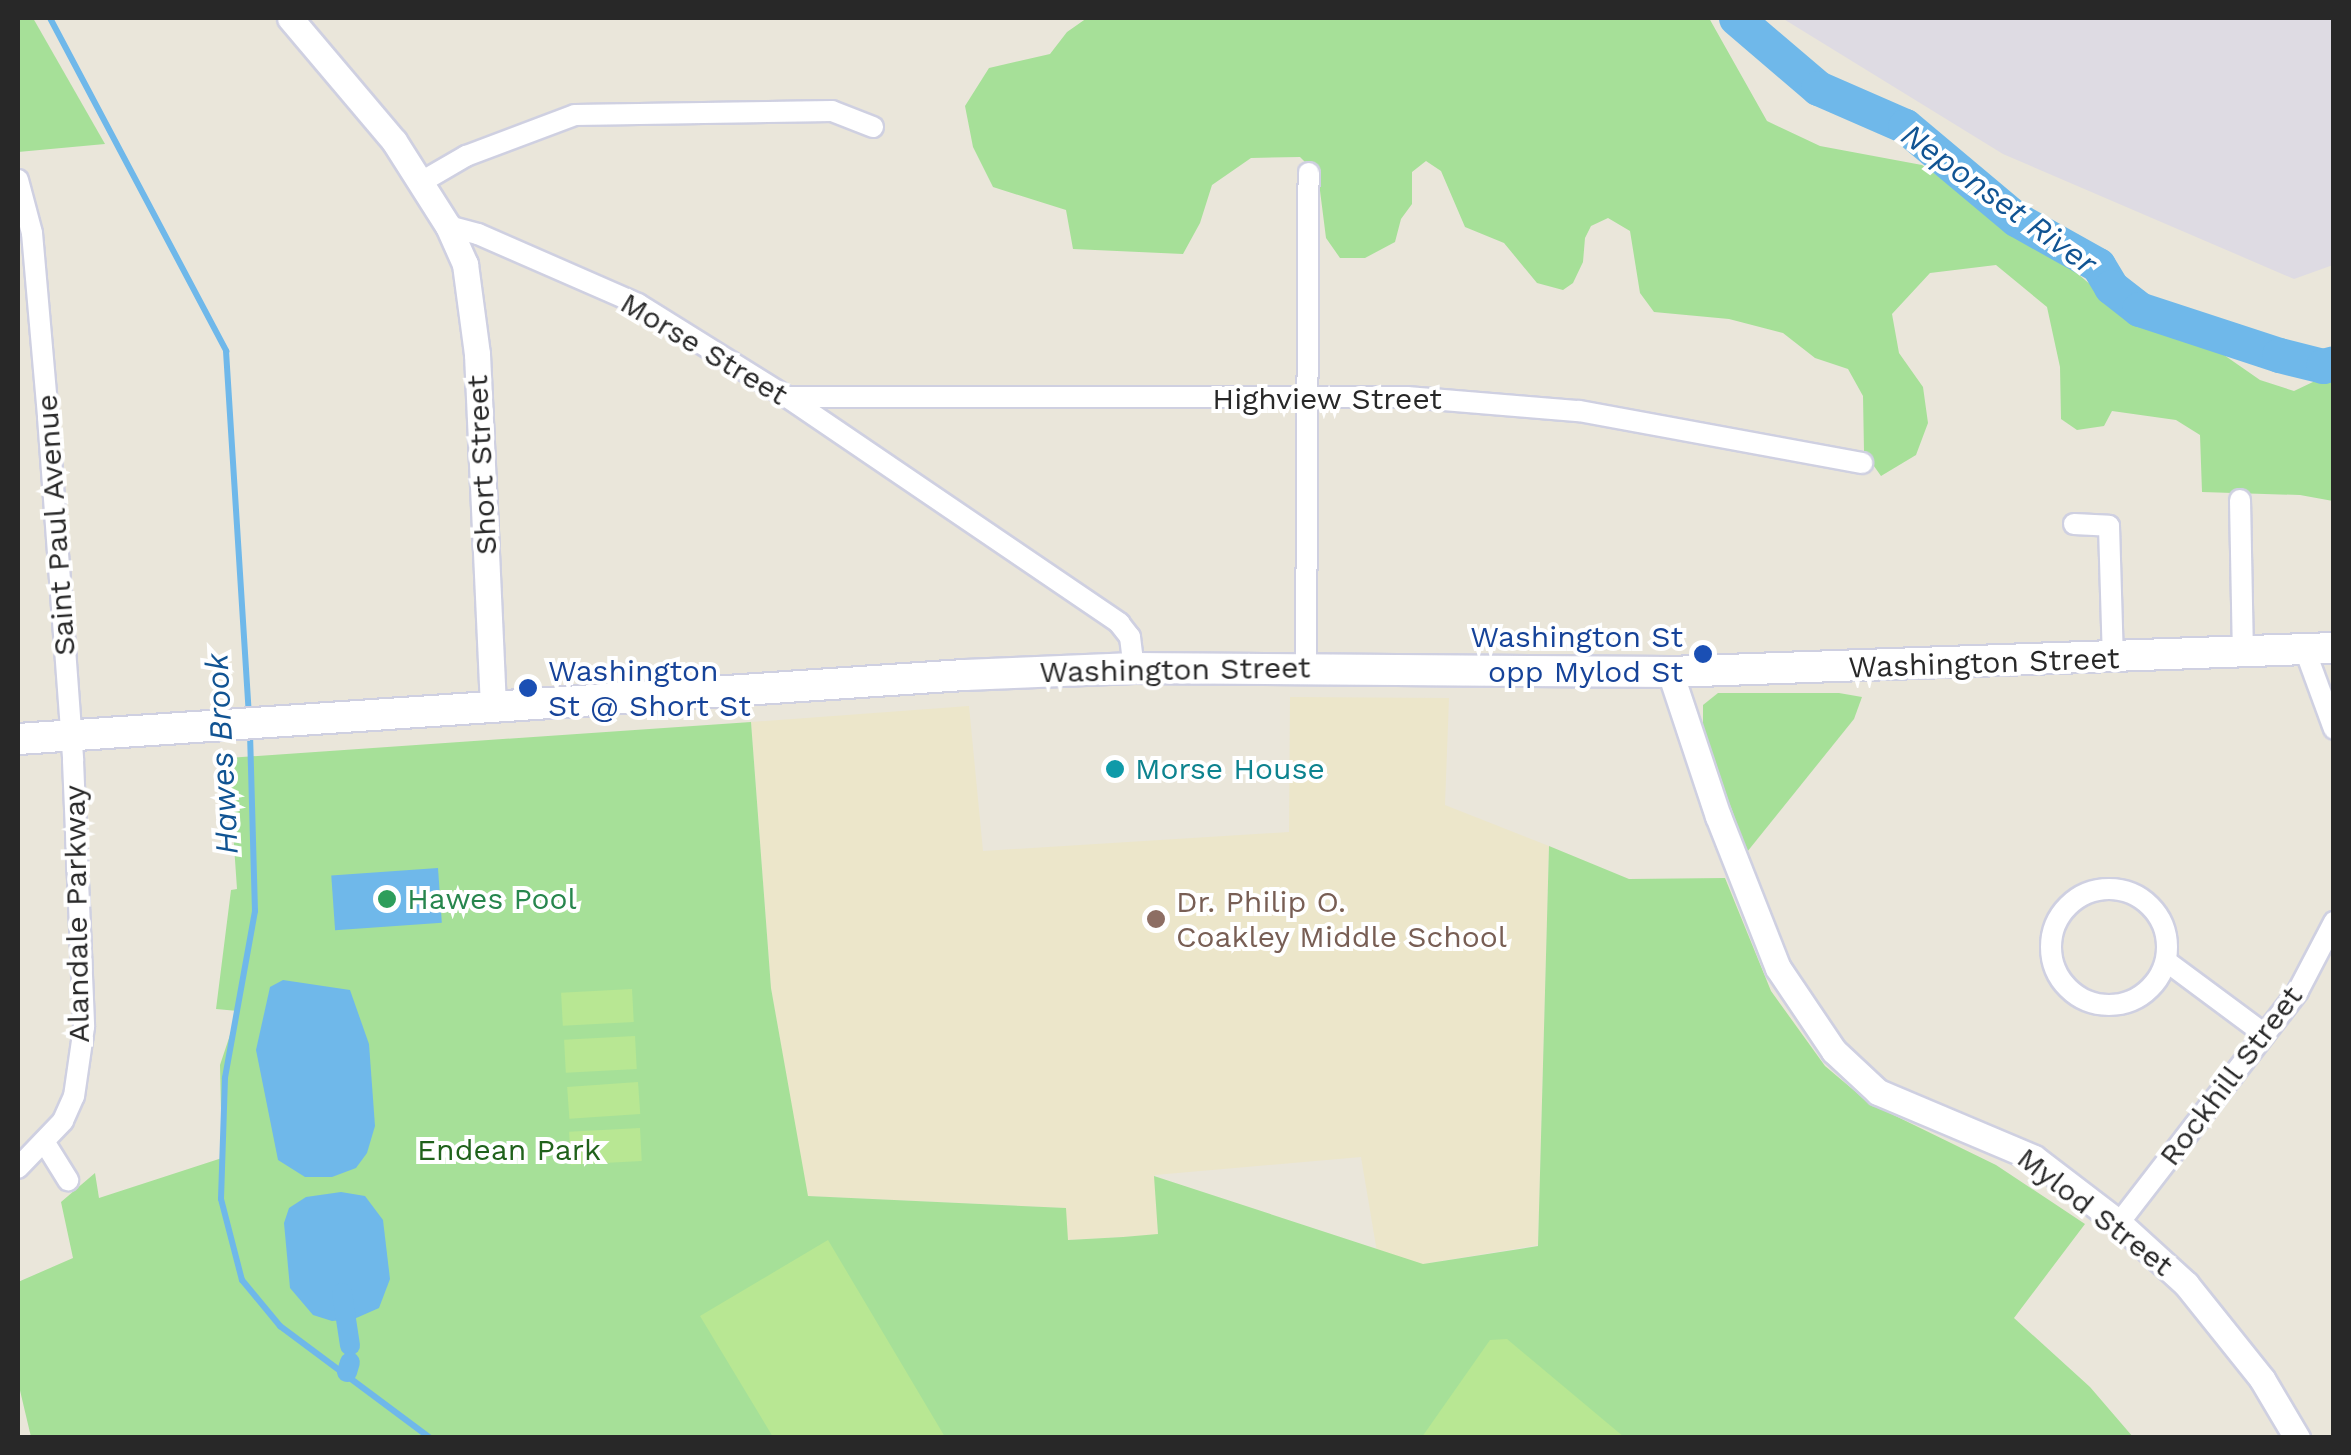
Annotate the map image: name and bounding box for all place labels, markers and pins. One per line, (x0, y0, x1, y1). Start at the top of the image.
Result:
place label: Washington St opp Mylod St (1470, 619, 1683, 690)
marker: Washington St opp Mylod St (1692, 643, 1714, 665)
place label: Washington St @ Short St (548, 653, 751, 724)
marker: Washington St @ Short St (517, 677, 539, 699)
place label: Morse House (1135, 751, 1325, 787)
marker: Morse House (1104, 758, 1126, 780)
place label: Hawes Pool (407, 881, 577, 917)
place label: Dr. Philip O. Coakley Middle School (1176, 884, 1508, 954)
marker: Hawes Pool (376, 888, 398, 910)
marker: Dr. Philip O. Coakley Middle School (1145, 908, 1167, 930)

